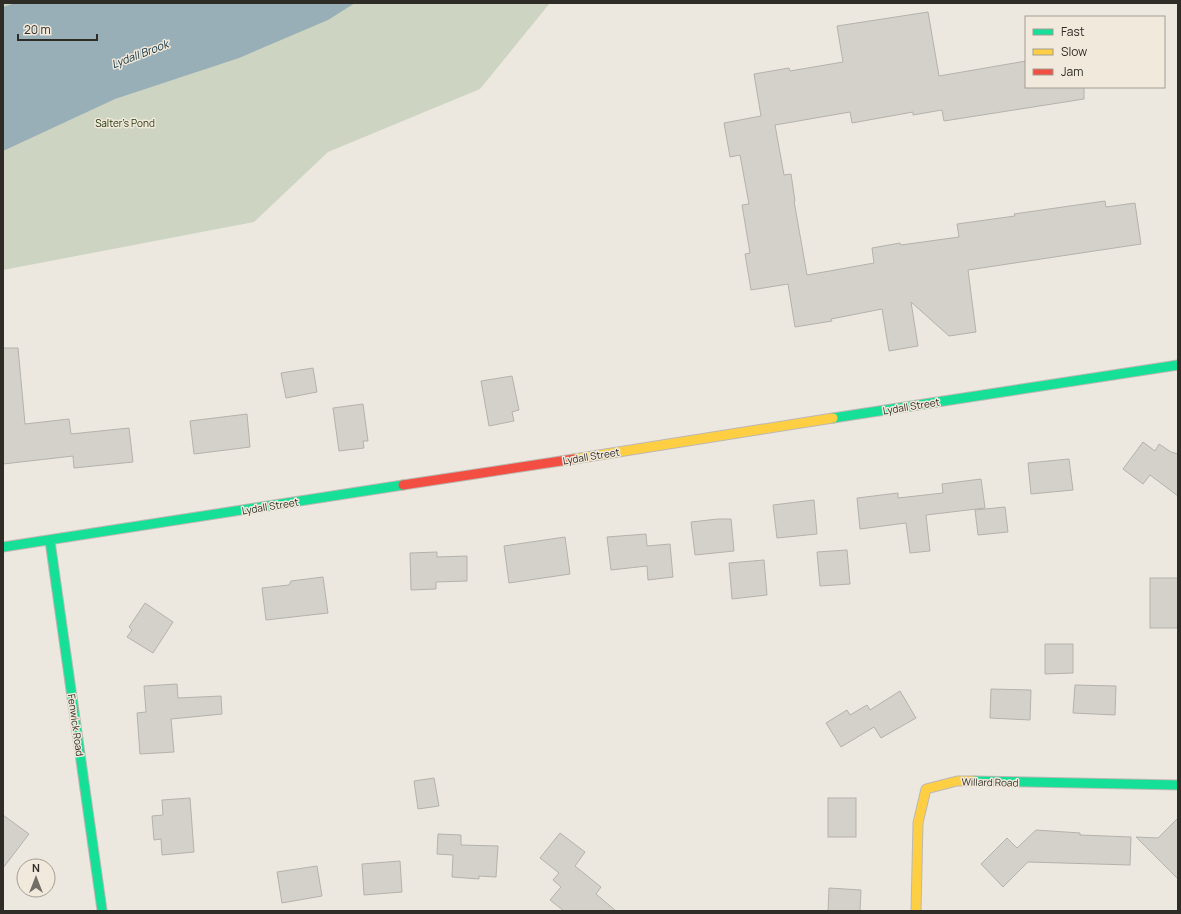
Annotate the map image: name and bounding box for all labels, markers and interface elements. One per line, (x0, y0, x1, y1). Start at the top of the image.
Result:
scale bar (18, 16, 97, 42)
legend (1025, 16, 1165, 88)
text: 20 m (24, 21, 51, 38)
text: Fast (1061, 23, 1085, 40)
water label: Lydall Brook (109, 35, 172, 71)
text: Slow (1061, 43, 1087, 60)
text: Jam (1061, 63, 1083, 80)
park label: Salter's Pond (95, 116, 155, 130)
street label: Lydall Street (882, 395, 940, 417)
street label: Lydall Street (562, 445, 620, 467)
street label: Lydall Street (241, 495, 299, 517)
street label: Fenwick Road (65, 693, 87, 757)
street label: Willard Road (961, 775, 1019, 789)
north arrow (16, 858, 56, 898)
text: N (32, 860, 40, 875)

